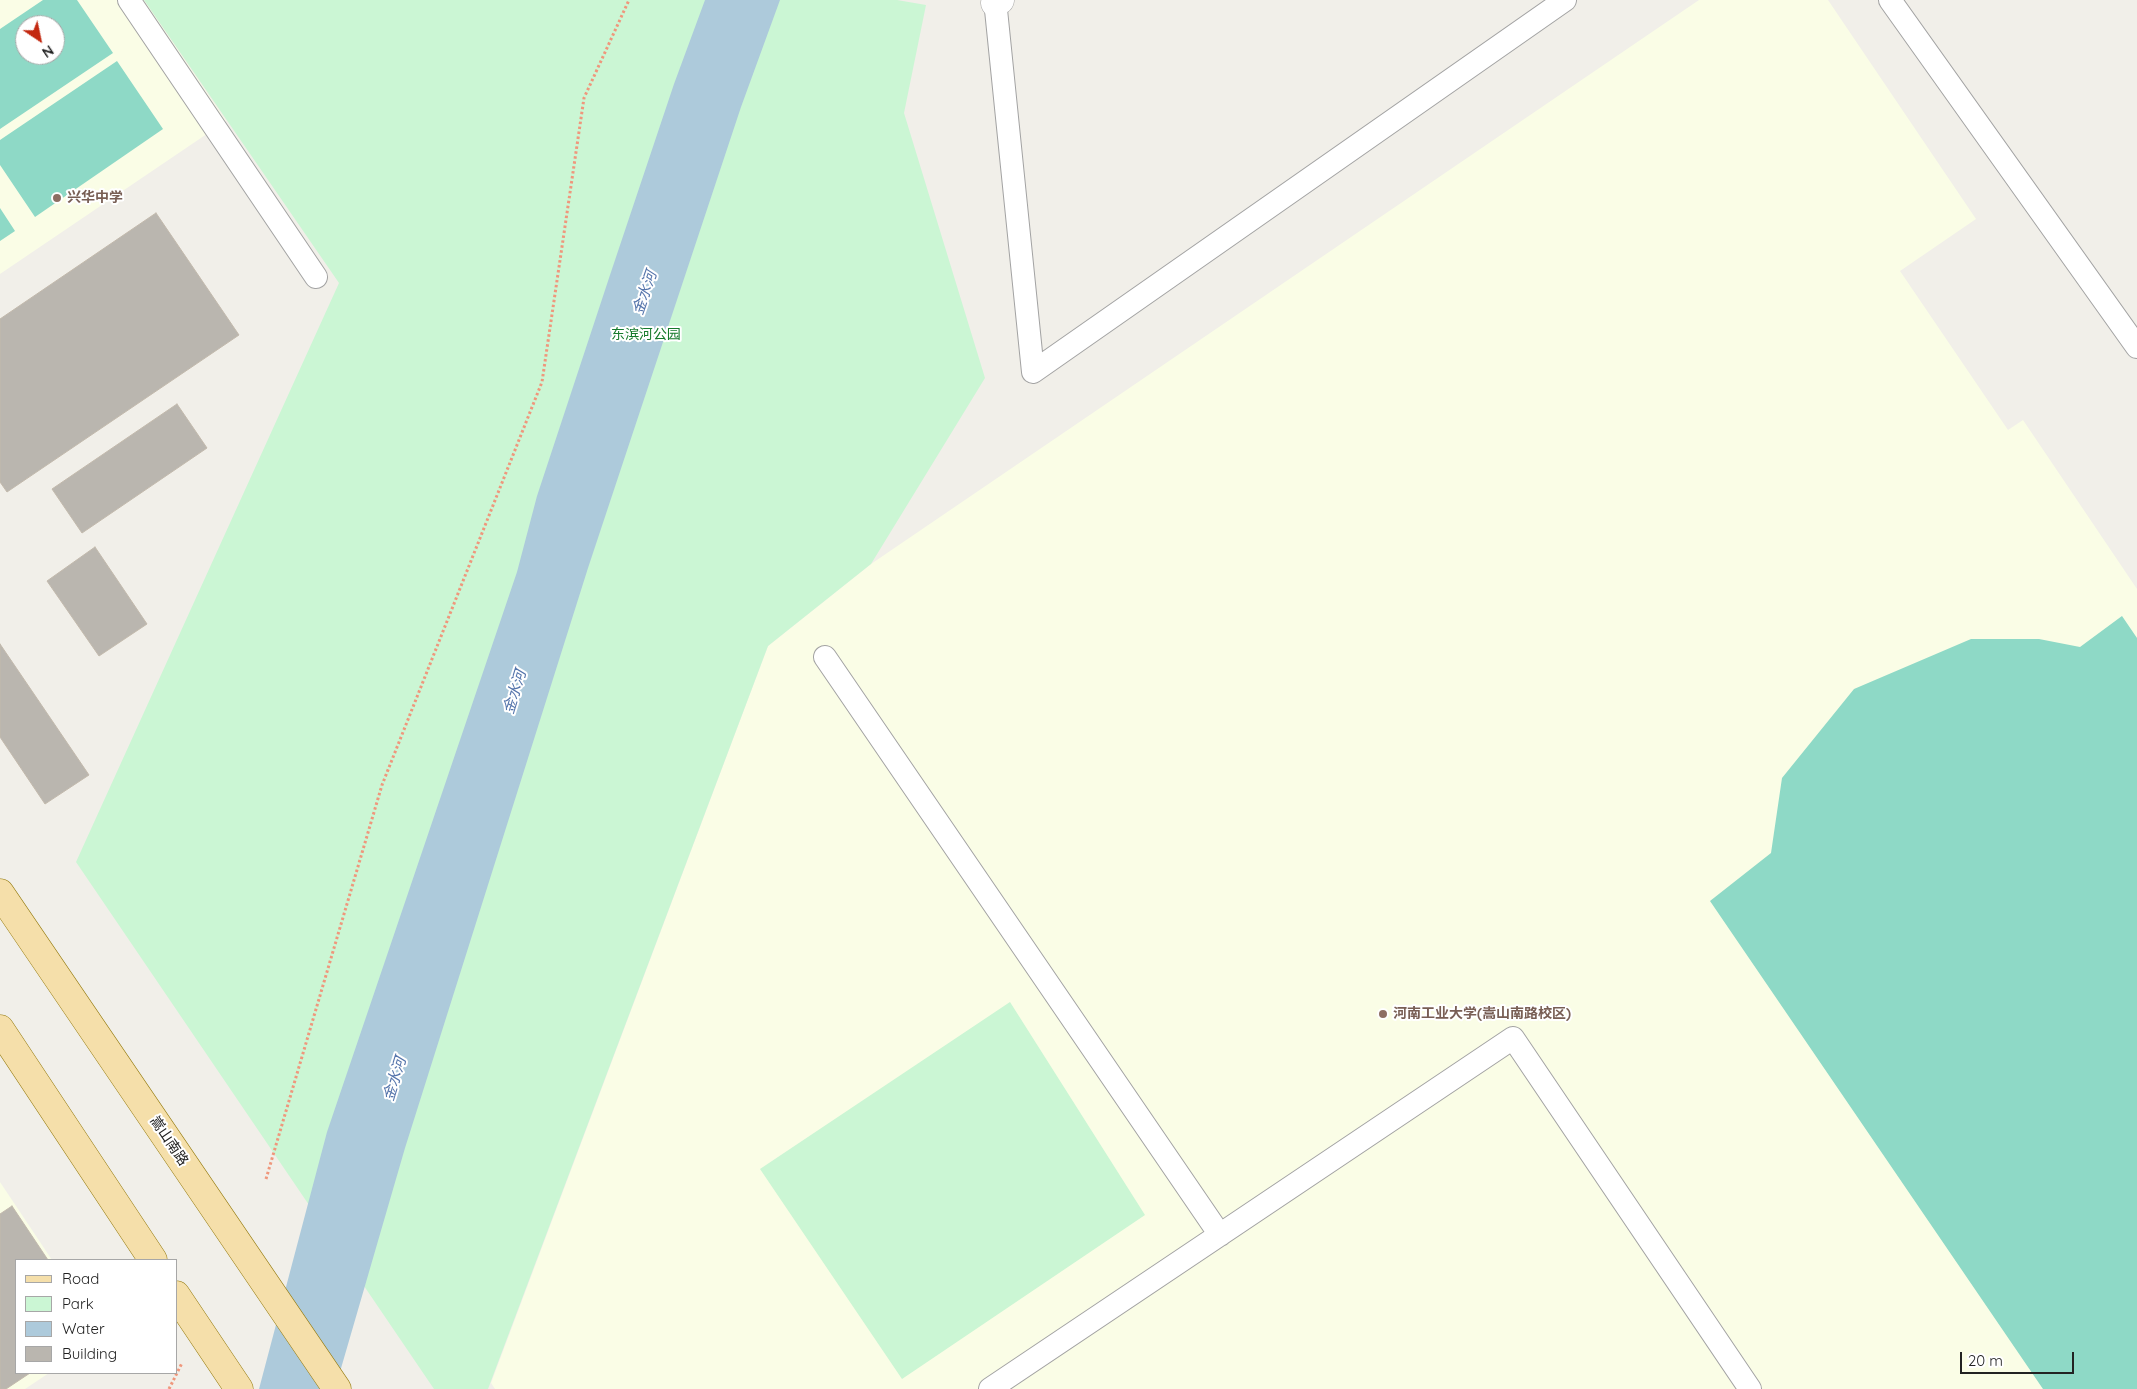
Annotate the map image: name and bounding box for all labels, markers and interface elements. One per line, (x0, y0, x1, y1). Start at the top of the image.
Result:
north arrow (15, 15, 65, 65)
text: N (39, 41, 57, 62)
place label: 兴华中学 (67, 190, 123, 206)
marker: 兴华中学 (51, 192, 63, 204)
water label: 金水河 (629, 269, 661, 317)
park label: 东滨河公园 (611, 327, 681, 343)
water label: 金水河 (500, 668, 530, 716)
place label: 河南工业大学(嵩山南路校区) (1393, 1006, 1571, 1022)
marker: 河南工业大学(嵩山南路校区) (1377, 1008, 1389, 1020)
water label: 金水河 (380, 1055, 410, 1103)
street label: 嵩山南路 (146, 1113, 192, 1169)
legend (15, 1259, 178, 1374)
text: Road (62, 1269, 99, 1288)
text: Park (62, 1294, 94, 1313)
text: Water (62, 1319, 105, 1338)
scale bar (1962, 1342, 2076, 1374)
text: Building (62, 1344, 117, 1363)
text: 20 m (1968, 1351, 2003, 1370)

